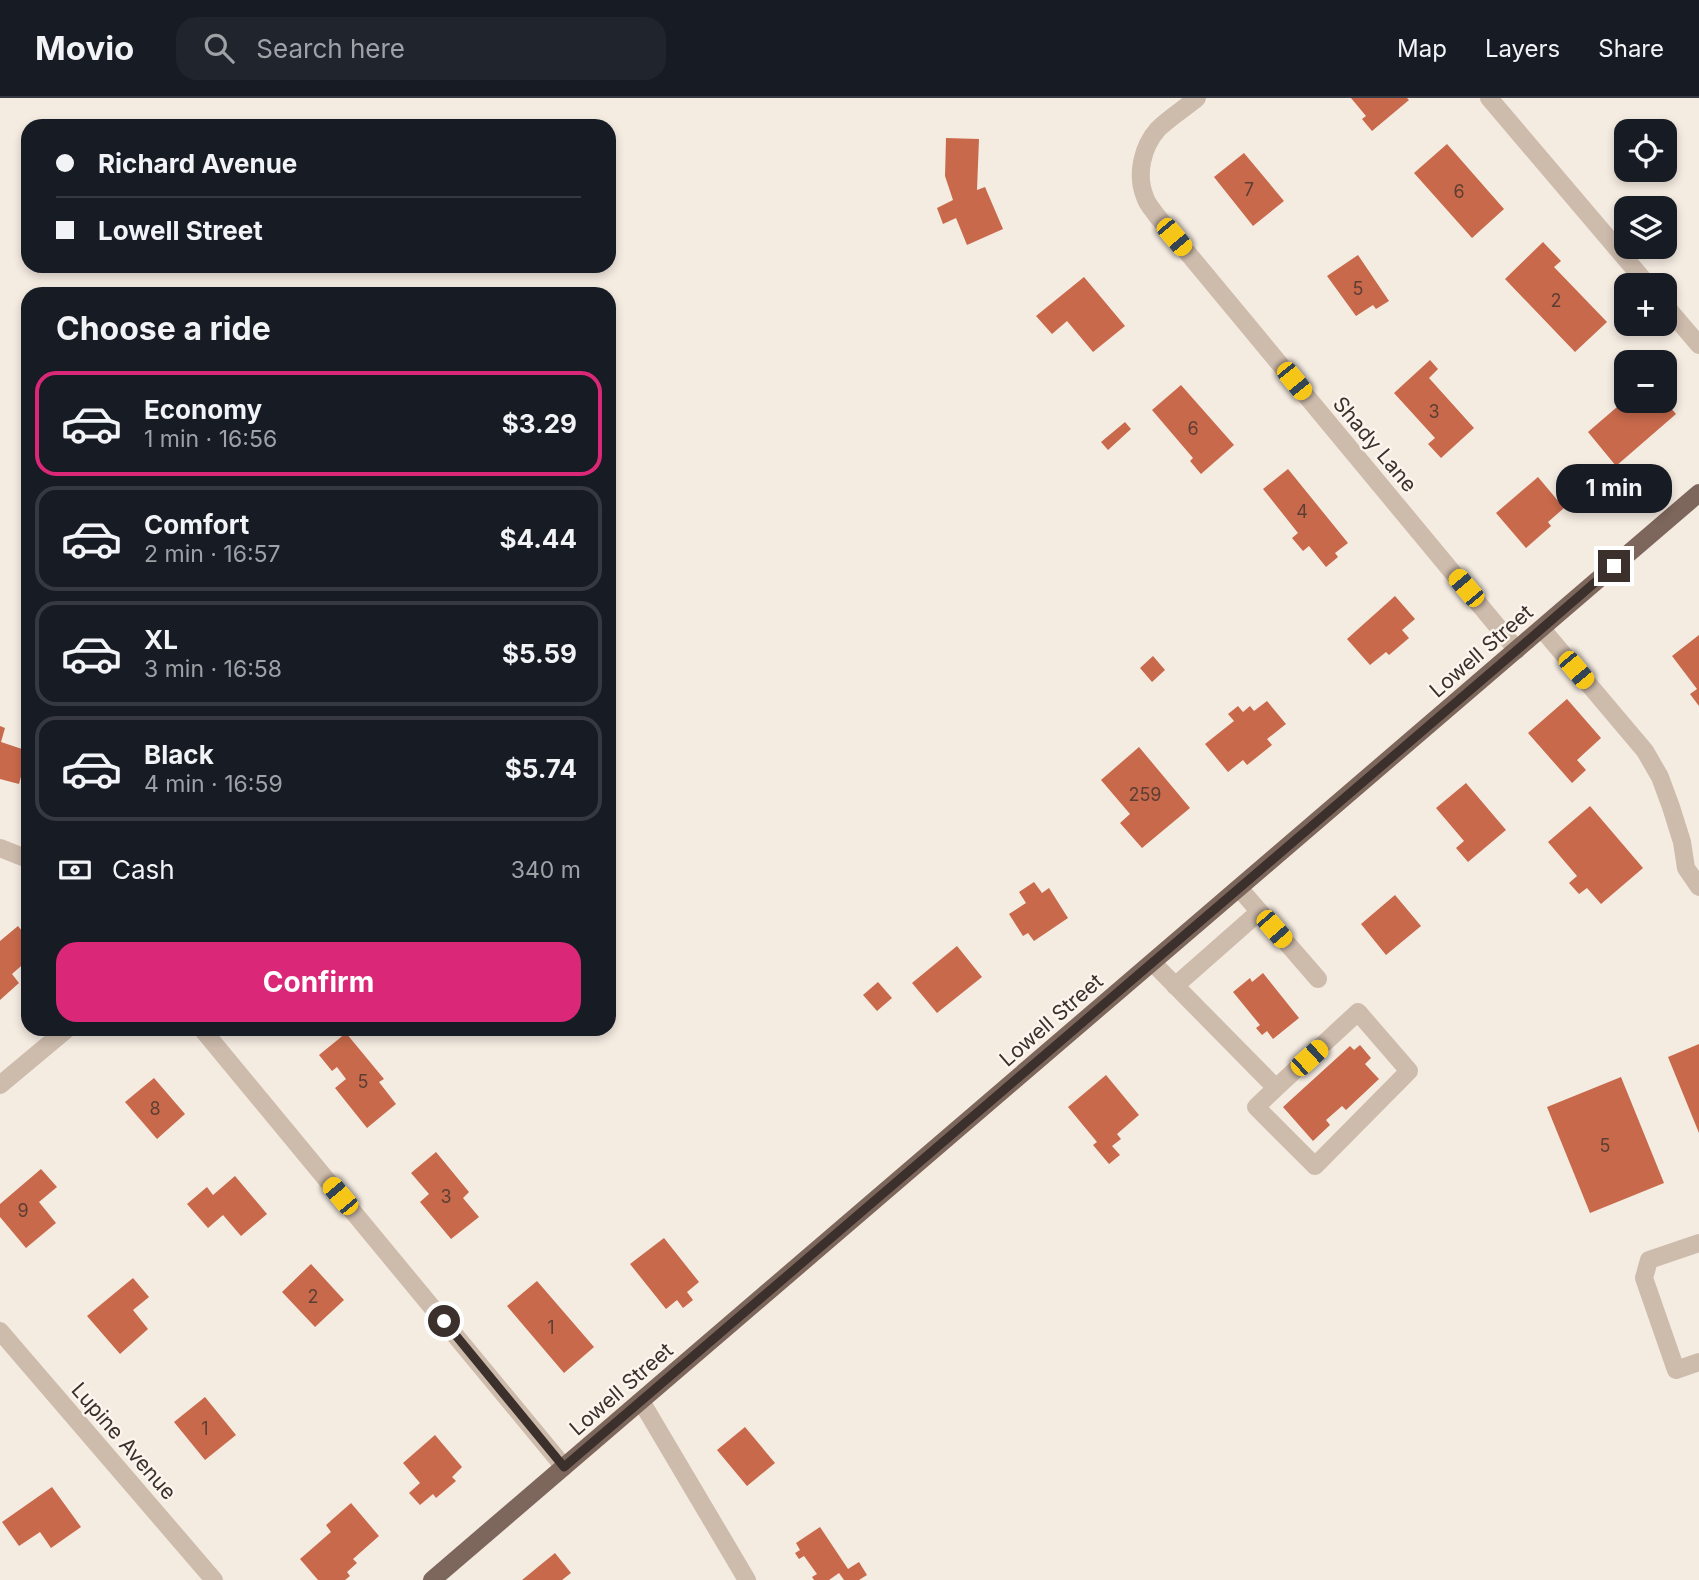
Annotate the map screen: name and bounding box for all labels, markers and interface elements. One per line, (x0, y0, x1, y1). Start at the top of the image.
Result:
search box (176, 17, 666, 80)
text: Movio (35, 28, 134, 68)
icon: search (200, 29, 238, 67)
text: Search here (256, 33, 405, 64)
text: Map (1397, 34, 1447, 63)
text: Layers (1485, 34, 1560, 63)
text: Share (1598, 34, 1664, 63)
map controls (1614, 119, 1677, 413)
button: locate (1614, 119, 1677, 182)
text: Richard Avenue (98, 148, 297, 179)
house number: 7 (1244, 179, 1254, 200)
house number: 6 (1453, 181, 1465, 202)
button: layers (1614, 196, 1677, 259)
car (1153, 214, 1196, 260)
text: Lowell Street (98, 215, 263, 246)
button: + (1614, 273, 1677, 336)
house number: 5 (1353, 278, 1363, 299)
house number: 2 (1551, 290, 1561, 311)
text: Choose a ride (56, 309, 271, 348)
button: − (1614, 350, 1677, 413)
car (1273, 358, 1316, 404)
street label: Shady Lane (1328, 391, 1422, 497)
icon: car (60, 392, 123, 455)
text: Economy (144, 394, 262, 425)
house number: 3 (1428, 401, 1440, 422)
text: $3.29 (502, 408, 577, 439)
house number: 6 (1187, 418, 1199, 439)
text: 1 min · 16:56 (144, 425, 277, 453)
callout: 1 min (1556, 464, 1672, 514)
text: 1 min (1586, 474, 1642, 502)
house number: 4 (1296, 501, 1308, 522)
icon: car (60, 507, 123, 570)
text: Comfort (144, 509, 249, 540)
text: $4.44 (499, 523, 577, 554)
text: 2 min · 16:57 (144, 540, 281, 568)
route end (1598, 550, 1630, 582)
car (1445, 565, 1488, 611)
street label: Lowell Street (1424, 599, 1538, 703)
icon: car (60, 622, 123, 685)
text: XL (144, 624, 178, 655)
text: $5.59 (502, 638, 577, 669)
car (1555, 647, 1598, 693)
text: 3 min · 16:58 (144, 655, 282, 683)
icon: car (60, 737, 123, 800)
text: Black (144, 739, 214, 770)
text: $5.74 (505, 753, 577, 784)
text: 4 min · 16:59 (144, 770, 283, 798)
house number: 259 (1128, 784, 1162, 805)
icon: cash (56, 851, 94, 889)
text: Cash (112, 854, 175, 885)
text: 340 m (511, 856, 581, 884)
car (1253, 906, 1296, 952)
button: Confirm (56, 942, 581, 1022)
street label: Lowell Street (994, 968, 1108, 1072)
car (1287, 1036, 1332, 1080)
house number: 5 (358, 1071, 368, 1092)
house number: 8 (149, 1098, 161, 1119)
house number: 5 (1600, 1135, 1610, 1156)
car (319, 1173, 362, 1219)
house number: 3 (440, 1186, 452, 1207)
house number: 9 (17, 1200, 29, 1221)
house number: 2 (308, 1286, 318, 1307)
route start (428, 1305, 460, 1337)
house number: 1 (547, 1317, 555, 1338)
street label: Lowell Street (564, 1337, 678, 1441)
street label: Lupine Avenue (66, 1377, 182, 1505)
house number: 1 (201, 1418, 209, 1439)

